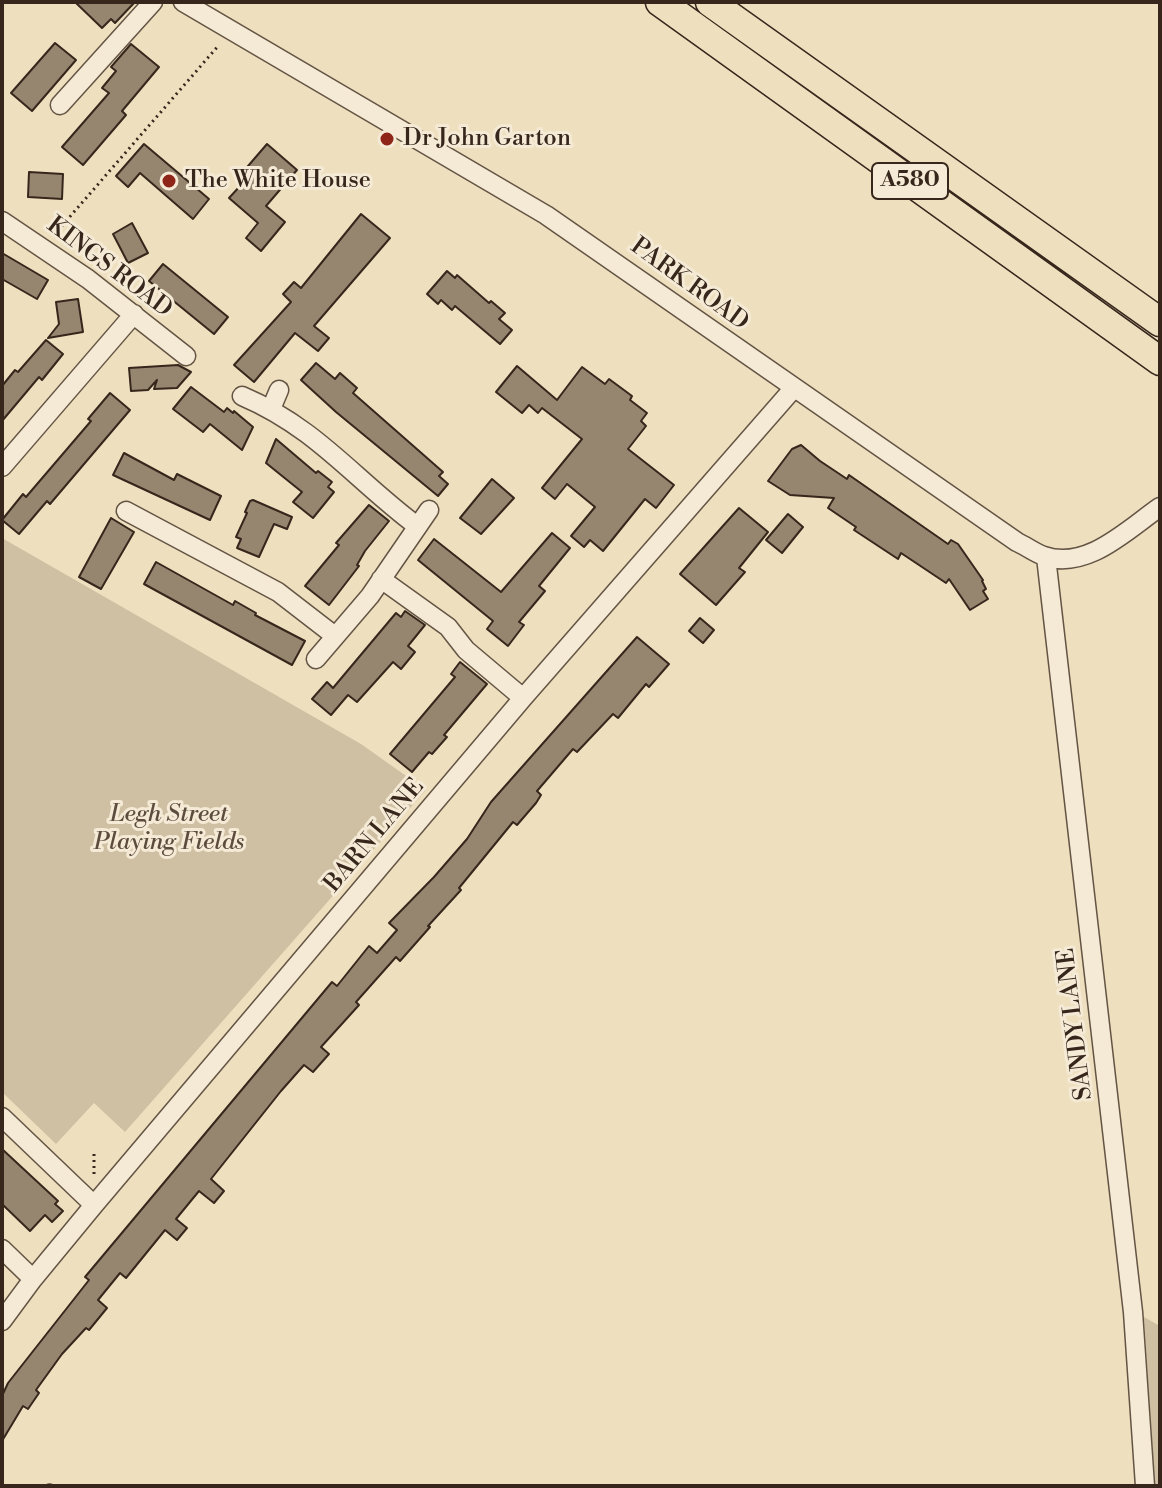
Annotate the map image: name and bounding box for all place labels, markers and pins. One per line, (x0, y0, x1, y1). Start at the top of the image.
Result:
place label: Dr John Garton (403, 125, 571, 153)
marker: Dr John Garton (378, 130, 396, 148)
place label: The White House (185, 167, 371, 195)
marker: The White House (160, 172, 178, 190)

